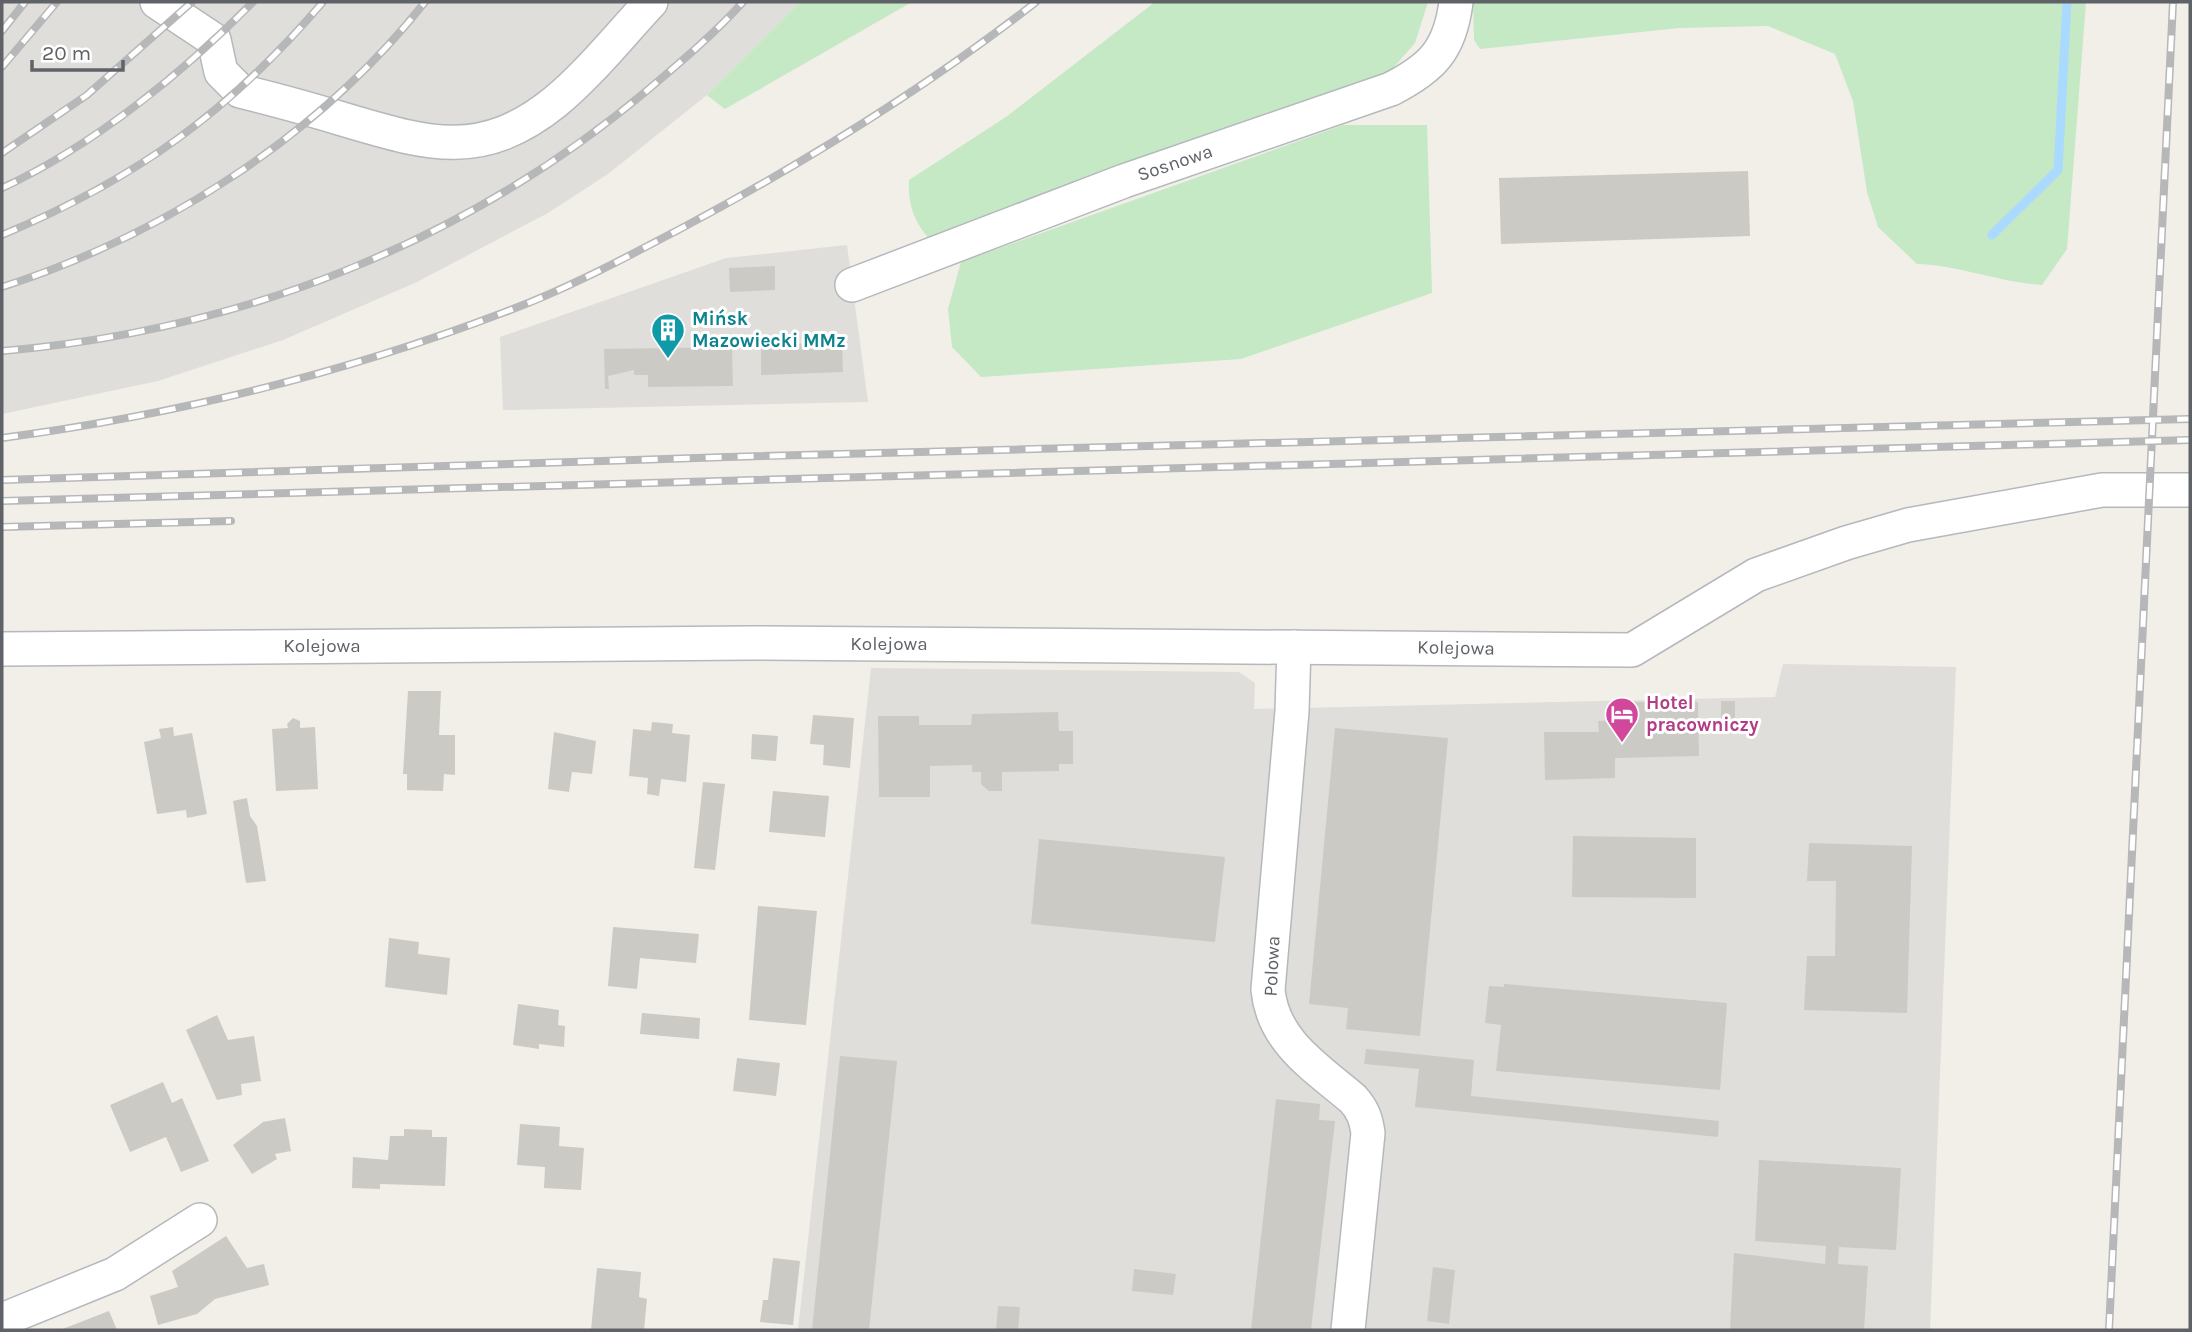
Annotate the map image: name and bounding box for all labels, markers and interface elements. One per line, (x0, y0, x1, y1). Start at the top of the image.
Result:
scale bar (32, 28, 122, 72)
text: 20 m (42, 41, 91, 65)
street label: Sosnowa (1135, 140, 1215, 186)
place label: Mińsk Mazowiecki MMz (692, 308, 846, 352)
building icon: Mińsk Mazowiecki MMz (649, 311, 687, 360)
street label: Kolejowa (850, 633, 928, 655)
street label: Kolejowa (283, 635, 361, 657)
street label: Kolejowa (1417, 636, 1495, 660)
place label: Hotel pracowniczy (1646, 692, 1759, 736)
hotel icon: Hotel pracowniczy (1603, 695, 1641, 744)
street label: Polowa (1259, 935, 1285, 997)

